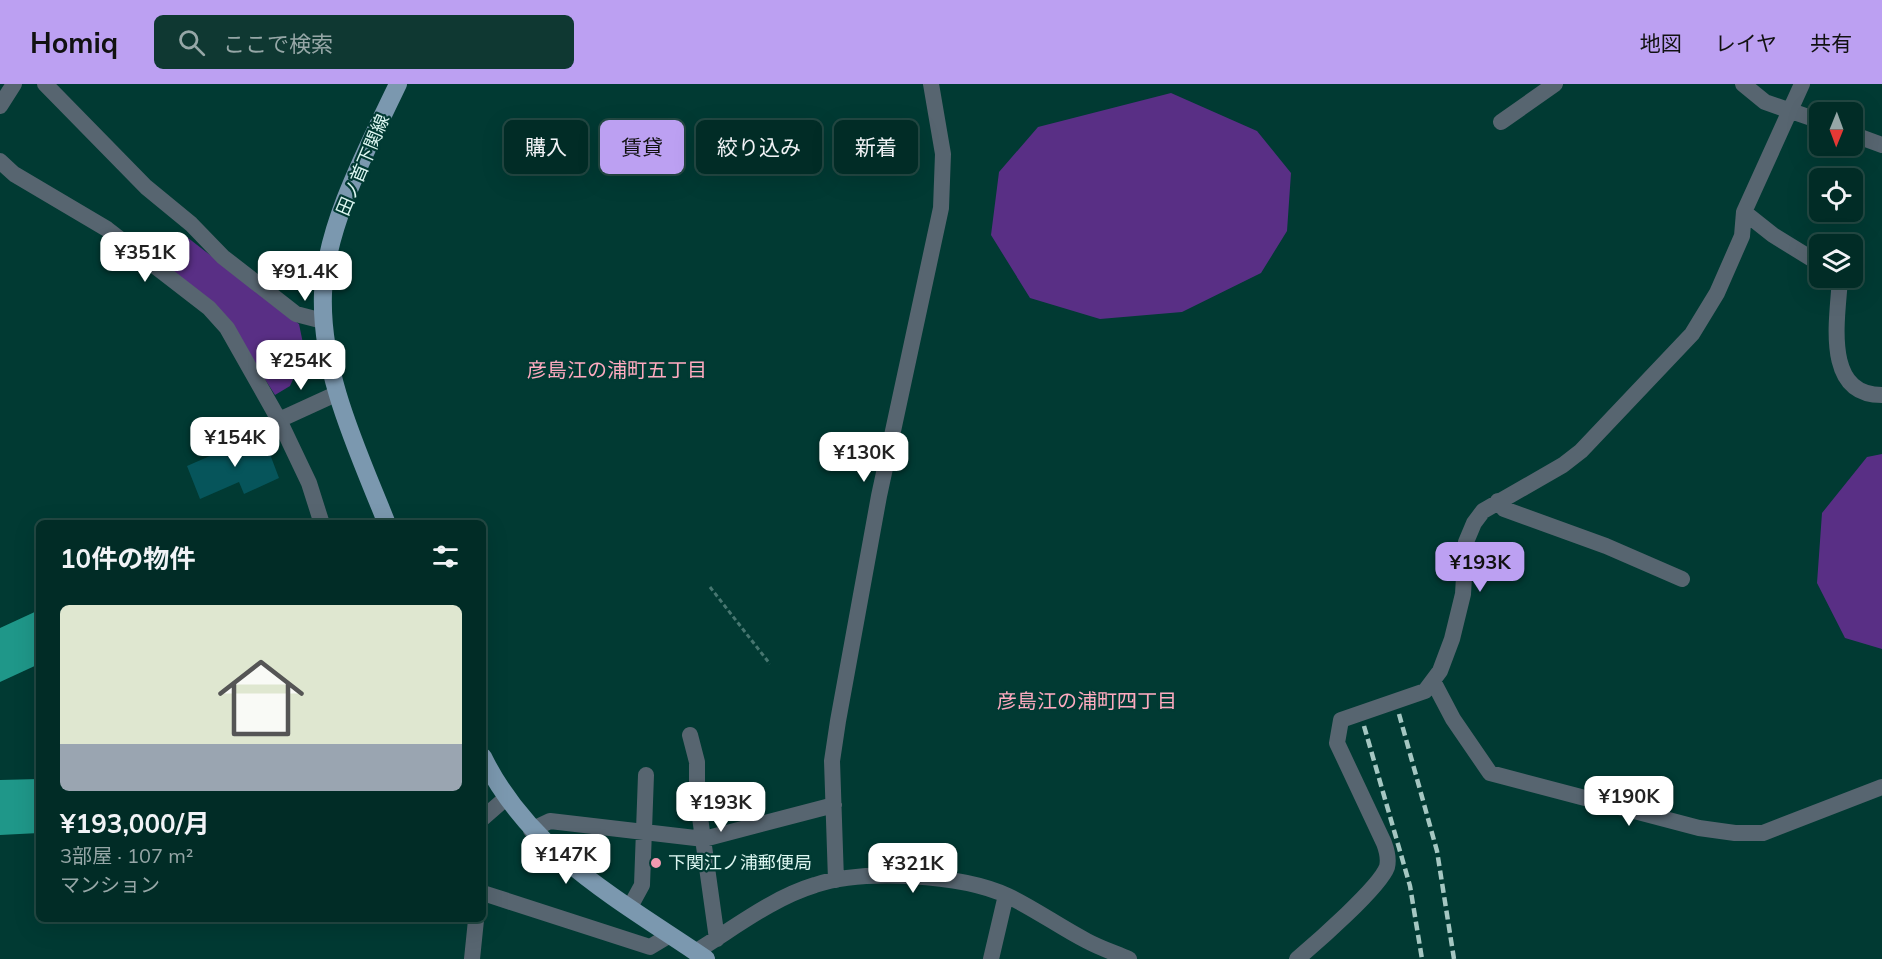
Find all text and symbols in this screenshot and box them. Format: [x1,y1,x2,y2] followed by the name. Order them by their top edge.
[154,15,574,69] search box
[30,25,118,60] text: Homiq
[175,26,208,59] icon: search
[223,30,333,58] text: ここで検索
[1640,30,1682,56] text: 地図
[1715,30,1777,56] text: レイヤ
[1810,30,1852,56] text: 共有
[1809,102,1863,156] north arrow
[1809,102,1863,288] map controls
[331,111,394,219] street label: 田ノ首下関線
[504,120,588,174] chip: 購入
[600,120,684,174] chip: 賃貸
[696,120,822,174] chip: 絞り込み
[834,120,918,174] chip: 新着
[1809,168,1863,222] button: locate
[103,232,187,283] pin: ¥351K
[1809,234,1863,288] button: layers
[114,239,176,264] text: ¥351K
[256,251,354,302] pin: ¥91.4K
[272,258,338,283] text: ¥91.4K
[259,340,343,391] pin: ¥254K
[270,347,332,372] text: ¥254K
[527,357,707,382] district label: 彦島江の浦町五丁目
[193,417,277,468] pin: ¥154K
[204,424,266,449] text: ¥154K
[822,432,906,483] pin: ¥130K
[833,439,895,464] text: ¥130K
[429,540,462,573] icon: filters
[60,542,195,575] text: 10件の物件
[1438,542,1522,593] pin: ¥193K
[1449,549,1511,574] text: ¥193K
[207,644,315,752] icon: home
[997,688,1177,713] district label: 彦島江の浦町四丁目
[1587,776,1671,827] pin: ¥190K
[679,782,763,833] pin: ¥193K
[1598,783,1660,808] text: ¥190K
[690,789,752,814] text: ¥193K
[60,807,210,840] text: ¥193,000/月
[524,834,608,885] pin: ¥147K
[535,841,597,866] text: ¥147K
[60,843,193,868] text: 3部屋 · 107 m²
[871,843,955,894] pin: ¥321K
[882,850,944,875] text: ¥321K
[668,851,812,874] place label: 下関江ノ浦郵便局
[649,856,663,870] marker: 下関江ノ浦郵便局
[60,872,160,897] text: マンション

